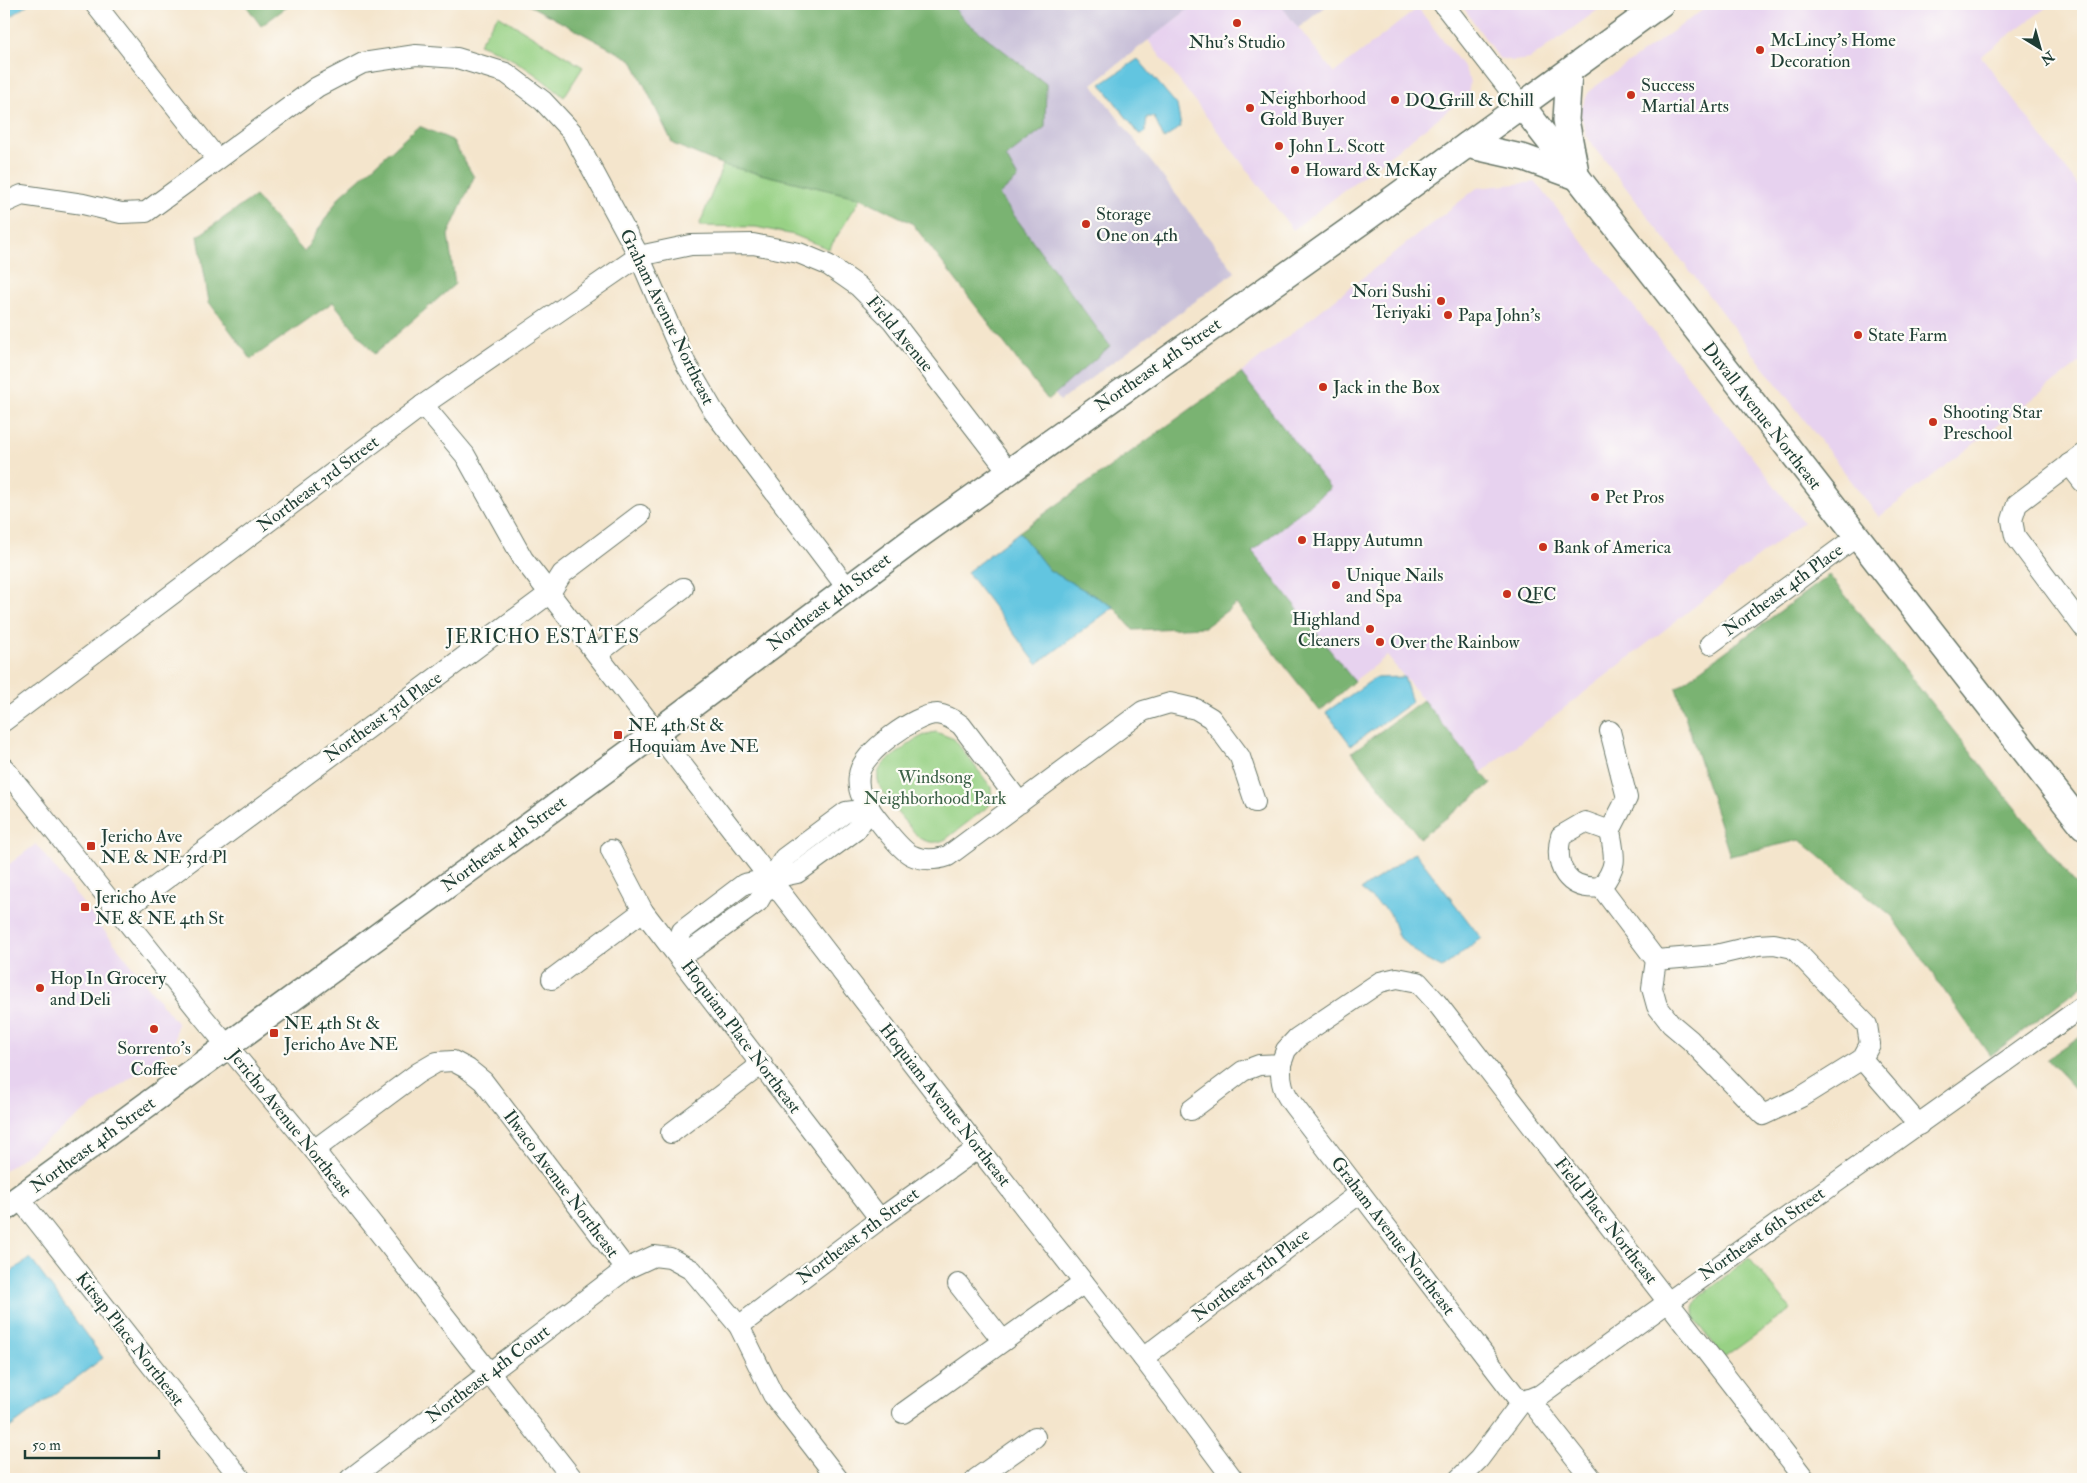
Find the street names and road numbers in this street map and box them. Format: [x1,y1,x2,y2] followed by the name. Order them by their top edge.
[614,225,720,409] street label: Graham Avenue Northeast
[861,291,939,377] street label: Field Avenue
[1090,313,1226,417] street label: Northeast 4th Street
[1697,338,1827,495] street label: Duvall Avenue Northeast
[253,431,384,537] street label: Northeast 3rd Street
[1718,538,1848,641] street label: Northeast 4th Place
[762,548,896,656] street label: Northeast 4th Street
[319,666,447,768] street label: Northeast 3rd Place
[437,791,571,897] street label: Northeast 4th Street
[676,956,806,1118] street label: Hoquiam Place Northeast
[874,1019,1016,1191] street label: Hoquiam Avenue Northeast
[222,1043,357,1202] street label: Jericho Avenue Northeast
[26,1092,160,1198] street label: Northeast 4th Street
[498,1106,624,1263] street label: Ilwaco Avenue Northeast
[1326,1152,1460,1320] street label: Graham Avenue Northeast
[1549,1153,1663,1289] street label: Field Place Northeast
[792,1182,924,1290] street label: Northeast 5th Street
[1695,1182,1830,1286] street label: Northeast 6th Street
[1188,1223,1315,1327] street label: Northeast 5th Place
[70,1267,190,1411] street label: Kitsap Place Northeast
[421,1320,555,1428] street label: Northeast 4th Court

